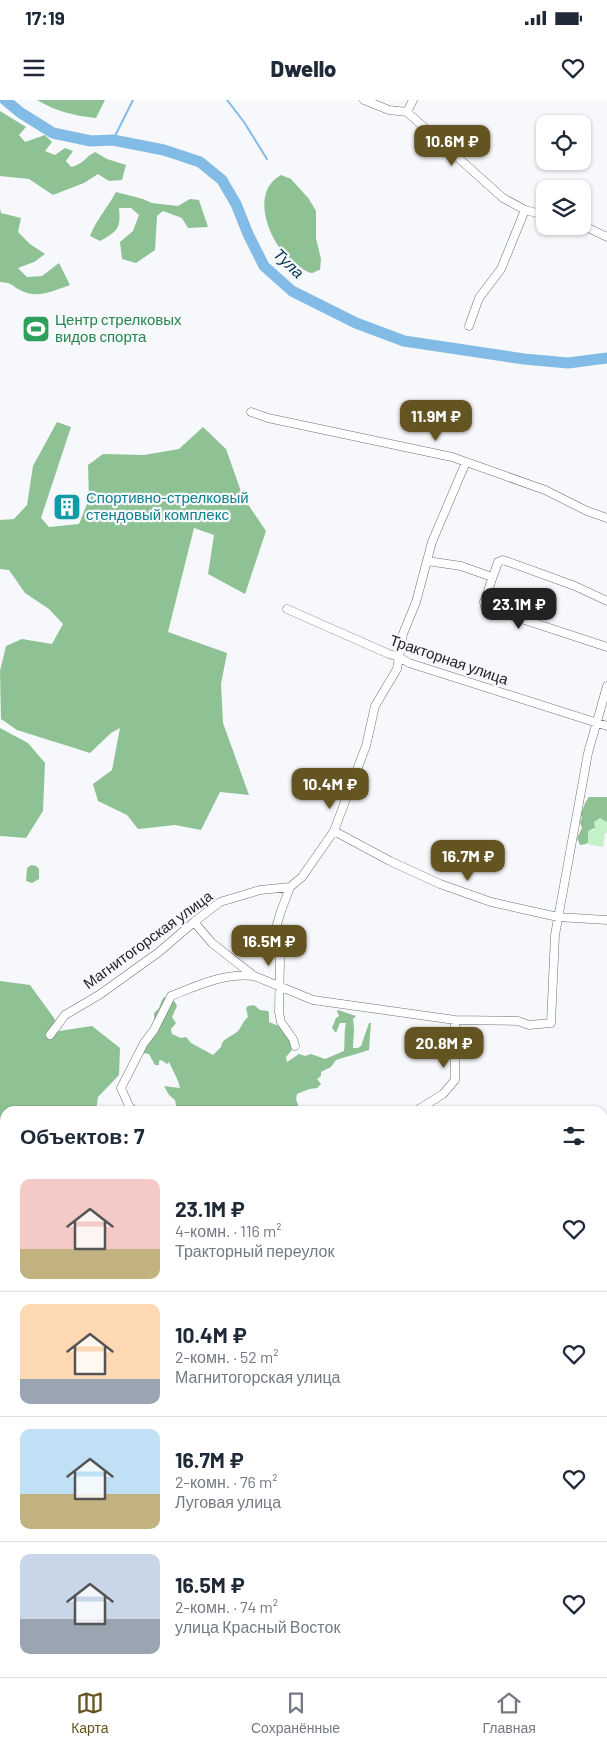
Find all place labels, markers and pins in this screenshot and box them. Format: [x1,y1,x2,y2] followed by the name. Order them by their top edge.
[406,124,498,167] pin: 10.6M ₽
[55,310,182,345] place label: Центр стрелковых видов спорта
[21,314,51,344] sports icon: Центр стрелковых видов спорта
[390,400,482,442] pin: 11.9M ₽
[86,488,249,523] place label: Спортивно-стрелковый стендовый комплекс
[52,492,82,522] building icon: Спортивно-стрелковый стендовый комплекс
[473,588,565,630] pin: 23.1M ₽
[284,768,376,810] pin: 10.4M ₽
[422,840,514,882] pin: 16.7M ₽
[223,924,315,967] pin: 16.5M ₽
[398,1026,490,1069] pin: 20.8M ₽

